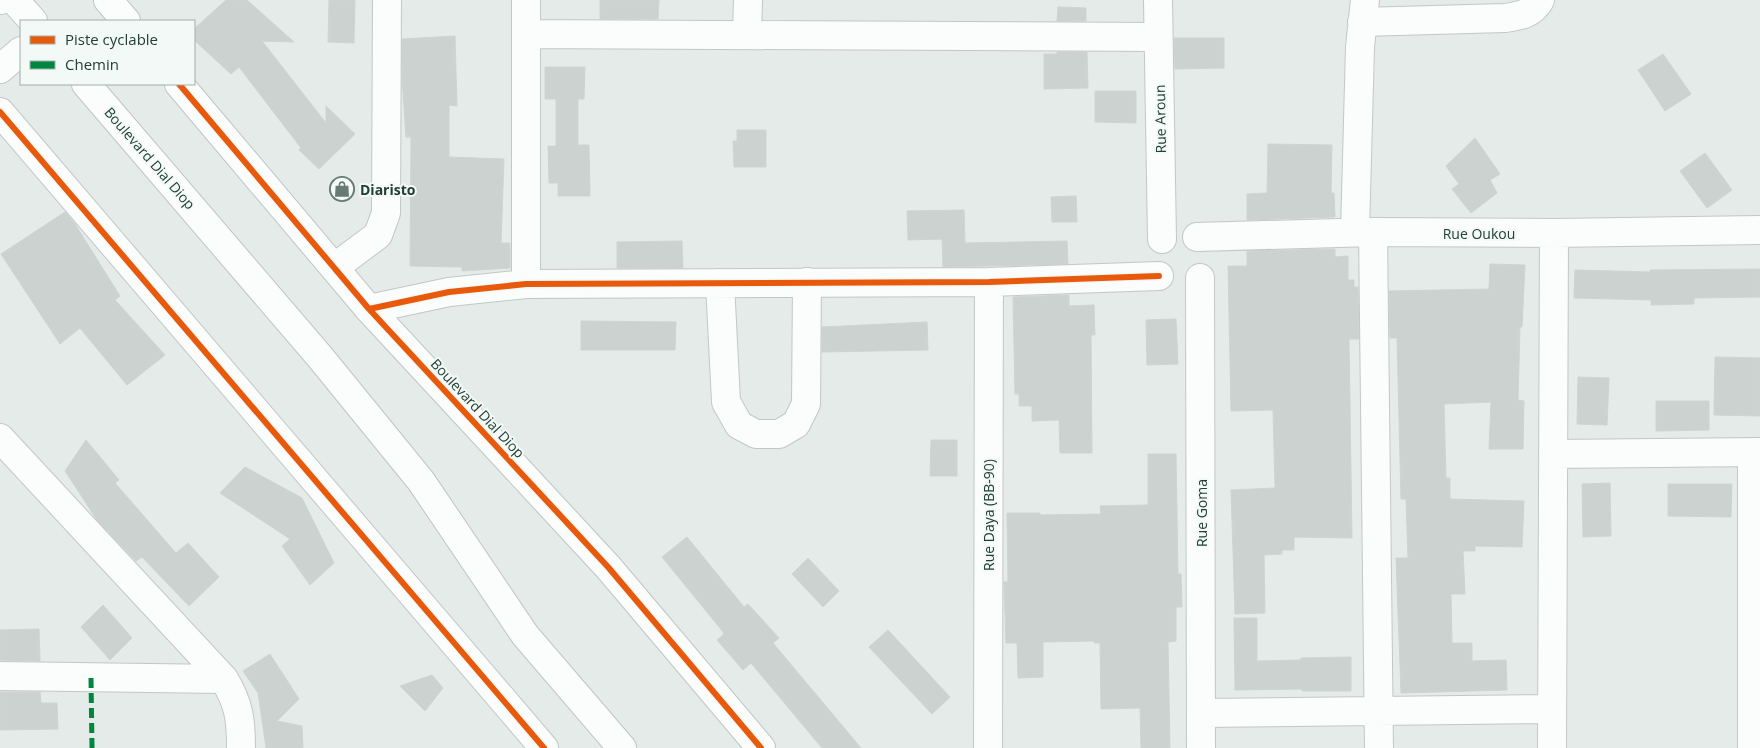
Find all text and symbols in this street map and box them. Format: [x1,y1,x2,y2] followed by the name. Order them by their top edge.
[20,20,195,85] legend
[65,29,158,49] text: Piste cyclable
[65,54,119,74] text: Chemin
[1150,84,1170,154] street label: Rue Aroun
[100,103,200,213] street label: Boulevard Dial Diop
[329,176,355,202] shop icon: Diaristo
[360,180,416,199] place label: Diaristo
[1443,224,1515,243] street label: Rue Oukou
[427,354,529,462] street label: Boulevard Dial Diop
[979,459,998,571] street label: Rue Daya (BB-90)
[1192,479,1211,547] street label: Rue Goma

